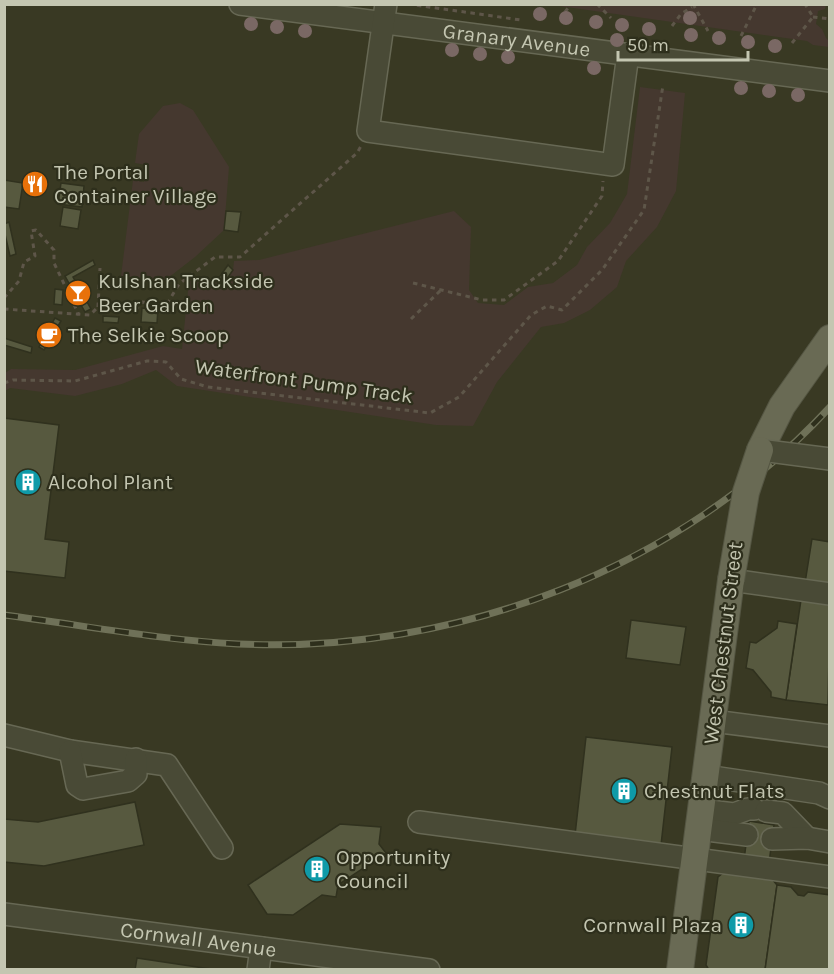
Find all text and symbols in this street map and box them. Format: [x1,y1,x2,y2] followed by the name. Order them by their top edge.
[441,19,592,62] street label: Granary Avenue
[618,24,748,62] scale bar
[627,34,669,56] text: 50 m
[54,160,217,208] place label: The Portal Container Village
[20,169,50,199] restaurant icon: The Portal Container Village
[98,269,274,317] place label: Kulshan Trackside Beer Garden
[63,278,93,308] bar icon: Kulshan Trackside Beer Garden
[34,320,64,350] cafe icon: The Selkie Scoop
[68,323,229,347] place label: The Selkie Scoop
[194,354,415,408] street label: Waterfront Pump Track
[13,467,43,497] building icon: Alcohol Plant
[48,470,173,494] place label: Alcohol Plant
[699,540,747,746] street label: West Chestnut Street
[609,776,639,806] building icon: Chestnut Flats
[644,779,785,803] place label: Chestnut Flats
[336,845,451,893] place label: Opportunity Council
[302,854,332,884] building icon: Opportunity Council
[726,910,756,940] building icon: Cornwall Plaza
[583,913,722,937] place label: Cornwall Plaza
[119,917,278,962] street label: Cornwall Avenue

